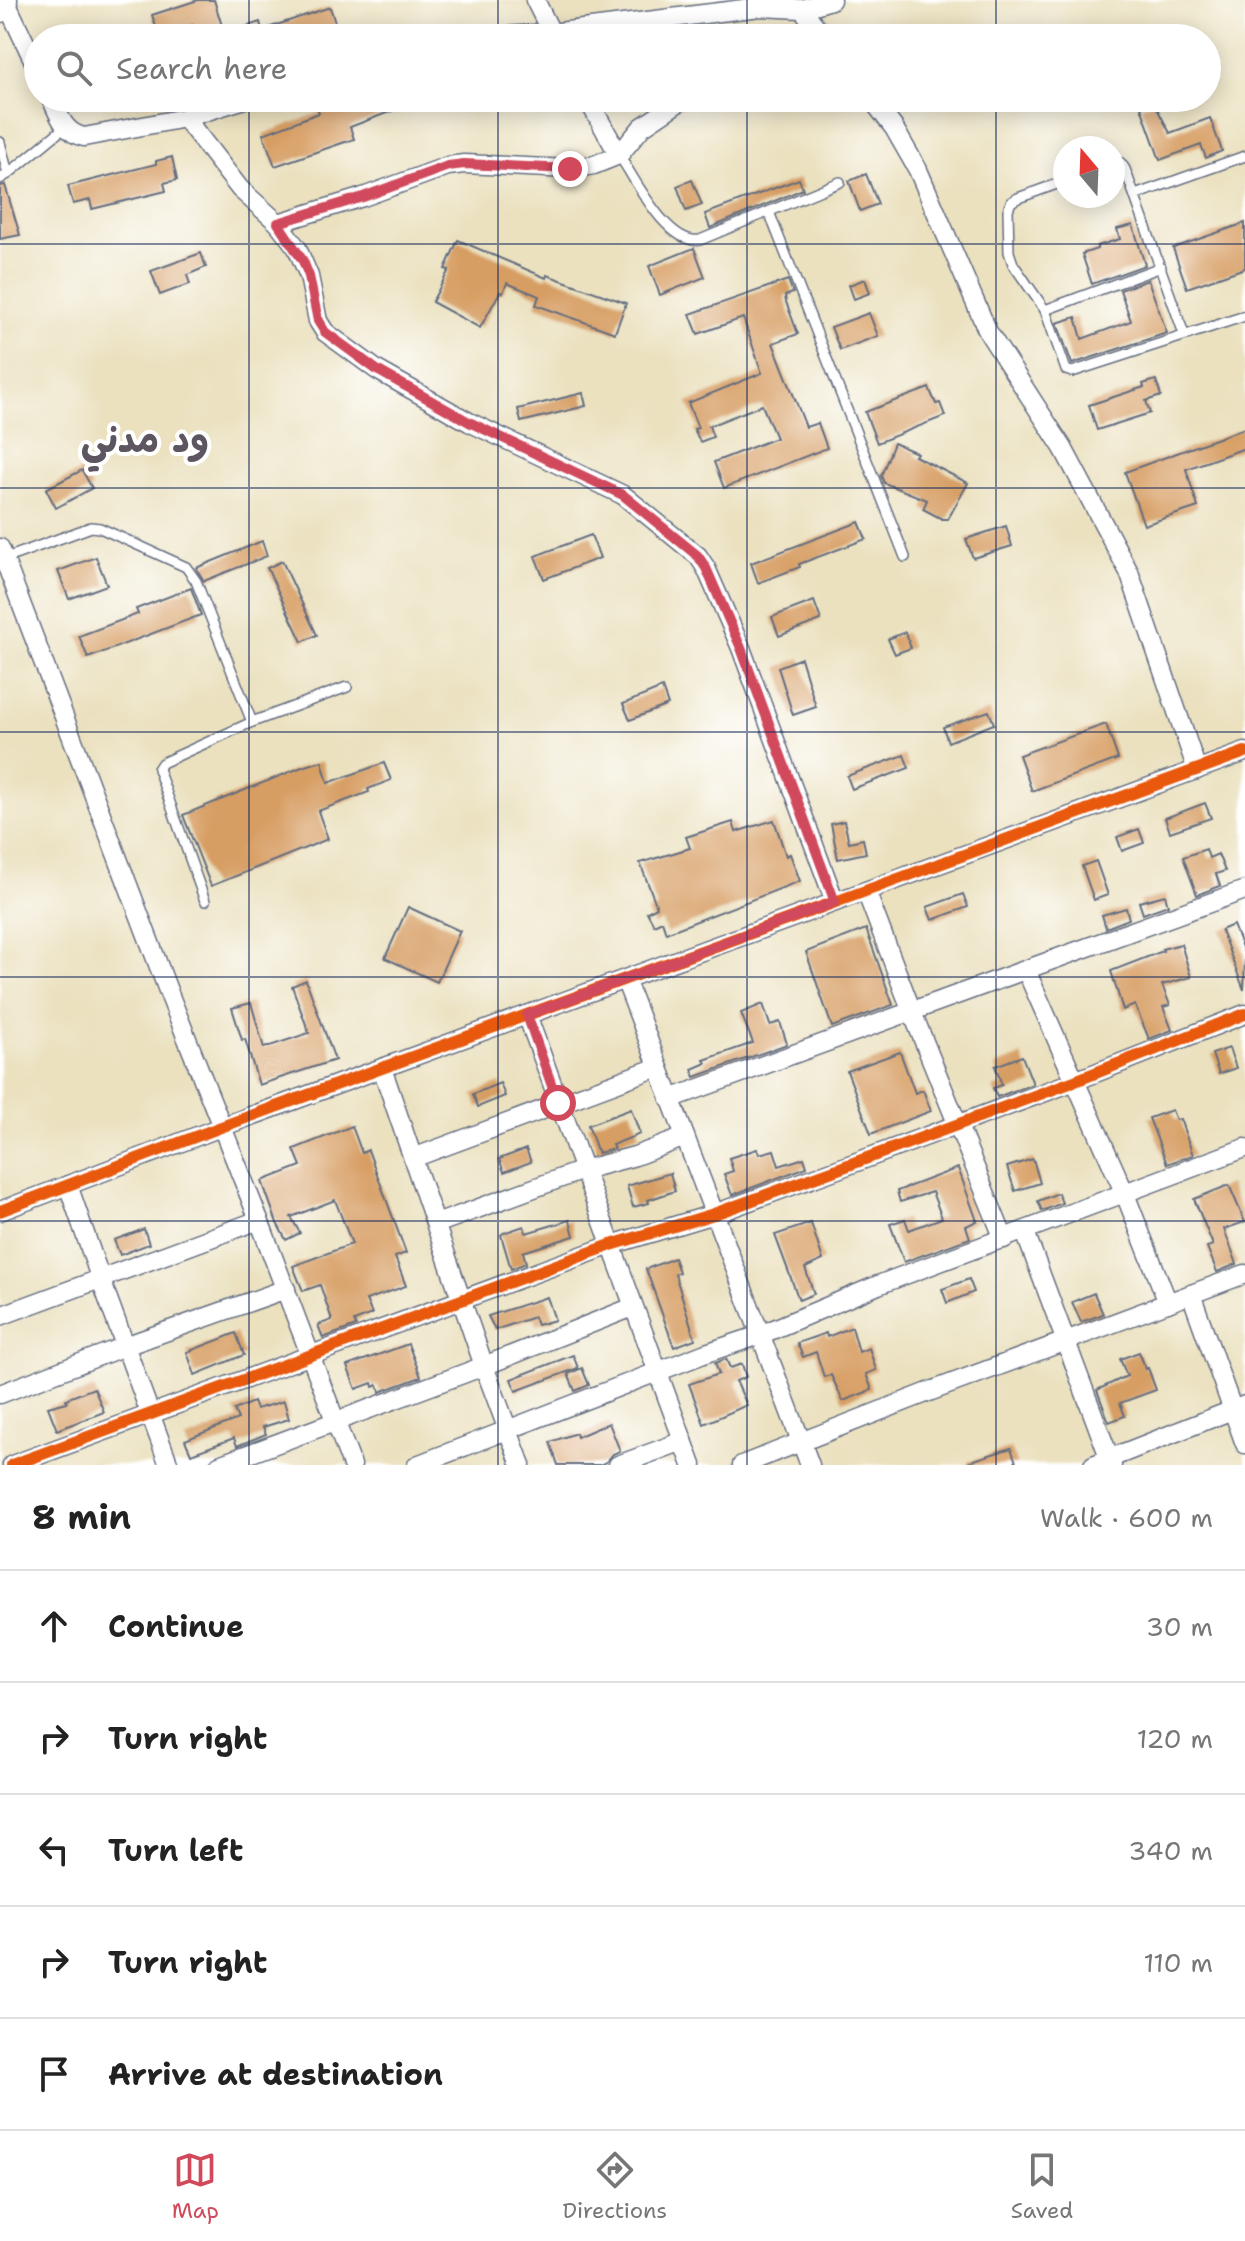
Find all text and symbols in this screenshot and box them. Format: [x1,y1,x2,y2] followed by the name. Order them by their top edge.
[24,24,1221,112] search box
[52,46,96,90] icon: search
[116,48,287,89] text: Search here
[1053,136,1125,208] north arrow
[552,151,588,187] route end
[81,413,209,472] district label: ود مدني
[540,1085,576,1121] route start
[32,1494,131,1540] text: 8 min
[1040,1500,1213,1535] text: Walk · 600 m
[32,1604,76,1648] icon: ahead
[108,1606,244,1647] text: Continue
[1146,1609,1213,1644] text: 30 m
[32,1716,76,1760] icon: right
[108,1718,267,1759] text: Turn right
[1137,1721,1213,1756] text: 120 m
[32,1828,76,1872] icon: left
[108,1830,243,1871] text: Turn left
[1128,1833,1213,1868] text: 340 m
[32,1940,76,1984] icon: right
[108,1942,267,1983] text: Turn right
[1143,1945,1213,1980] text: 110 m
[32,2052,76,2096] icon: arrive
[108,2054,443,2095] text: Arrive at destination
[172,2148,219,2225] tab: Map
[562,2148,667,2225] tab: Directions
[1011,2148,1073,2225] tab: Saved

